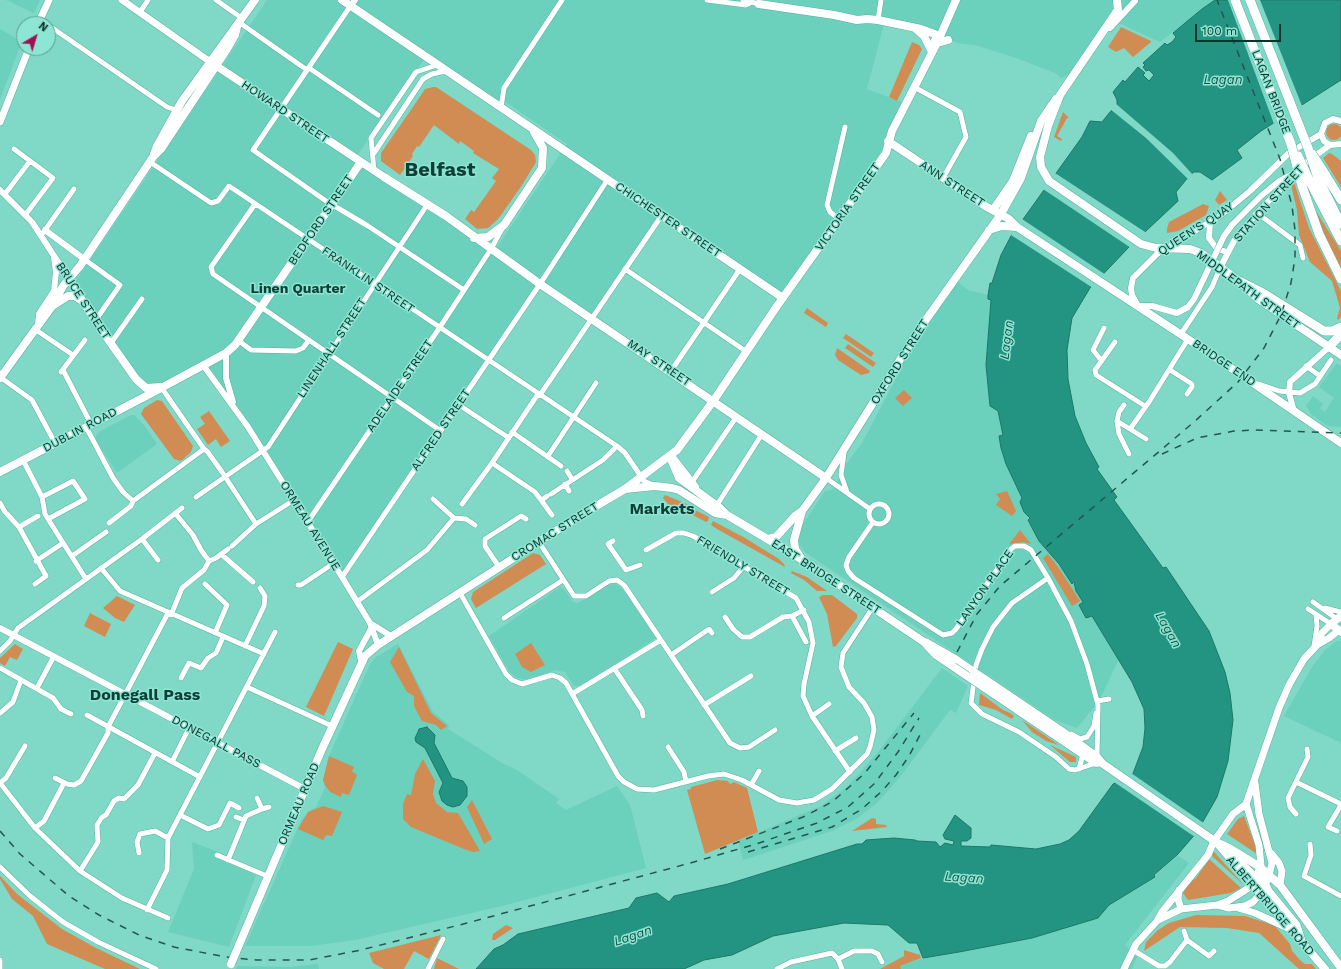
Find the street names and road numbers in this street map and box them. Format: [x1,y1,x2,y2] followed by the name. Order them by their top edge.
[1248,48,1294,136] street label: LAGAN BRIDGE
[238,77,332,147] street label: HOWARD STREET
[917,158,987,210] street label: ANN STREET
[812,160,884,254] street label: VICTORIA STREET
[1231,163,1307,245] street label: STATION STREET
[285,172,357,268] street label: BEDFORD STREET
[612,179,724,261] street label: CHICHESTER STREET
[1155,199,1237,259] street label: QUEEN'S QUAY
[319,244,417,316] street label: FRANKLIN STREET
[1193,248,1303,332] street label: MIDDLEPATH STREET
[53,260,113,342] street label: BRUCE STREET
[294,295,370,401] street label: LINENHALL STREET
[868,317,932,407] street label: OXFORD STREET
[625,336,693,390] street label: MAY STREET
[1189,336,1259,390] street label: BRIDGE END
[364,337,436,435] street label: ADELAIDE STREET
[408,386,474,474] street label: ALFRED STREET
[41,404,119,456] street label: DUBLIN ROAD
[277,479,343,573] street label: ORMEAU AVENUE
[509,499,601,565] street label: CROMAC STREET
[694,533,792,599] street label: FRIENDLY STREET
[769,536,883,618] street label: EAST BRIDGE STREET
[953,547,1017,629] street label: LANYON PLACE
[169,712,263,772] street label: DONEGALL PASS
[275,761,323,847] street label: ORMEAU ROAD
[1223,853,1317,959] street label: ALBERTBRIDGE ROAD

